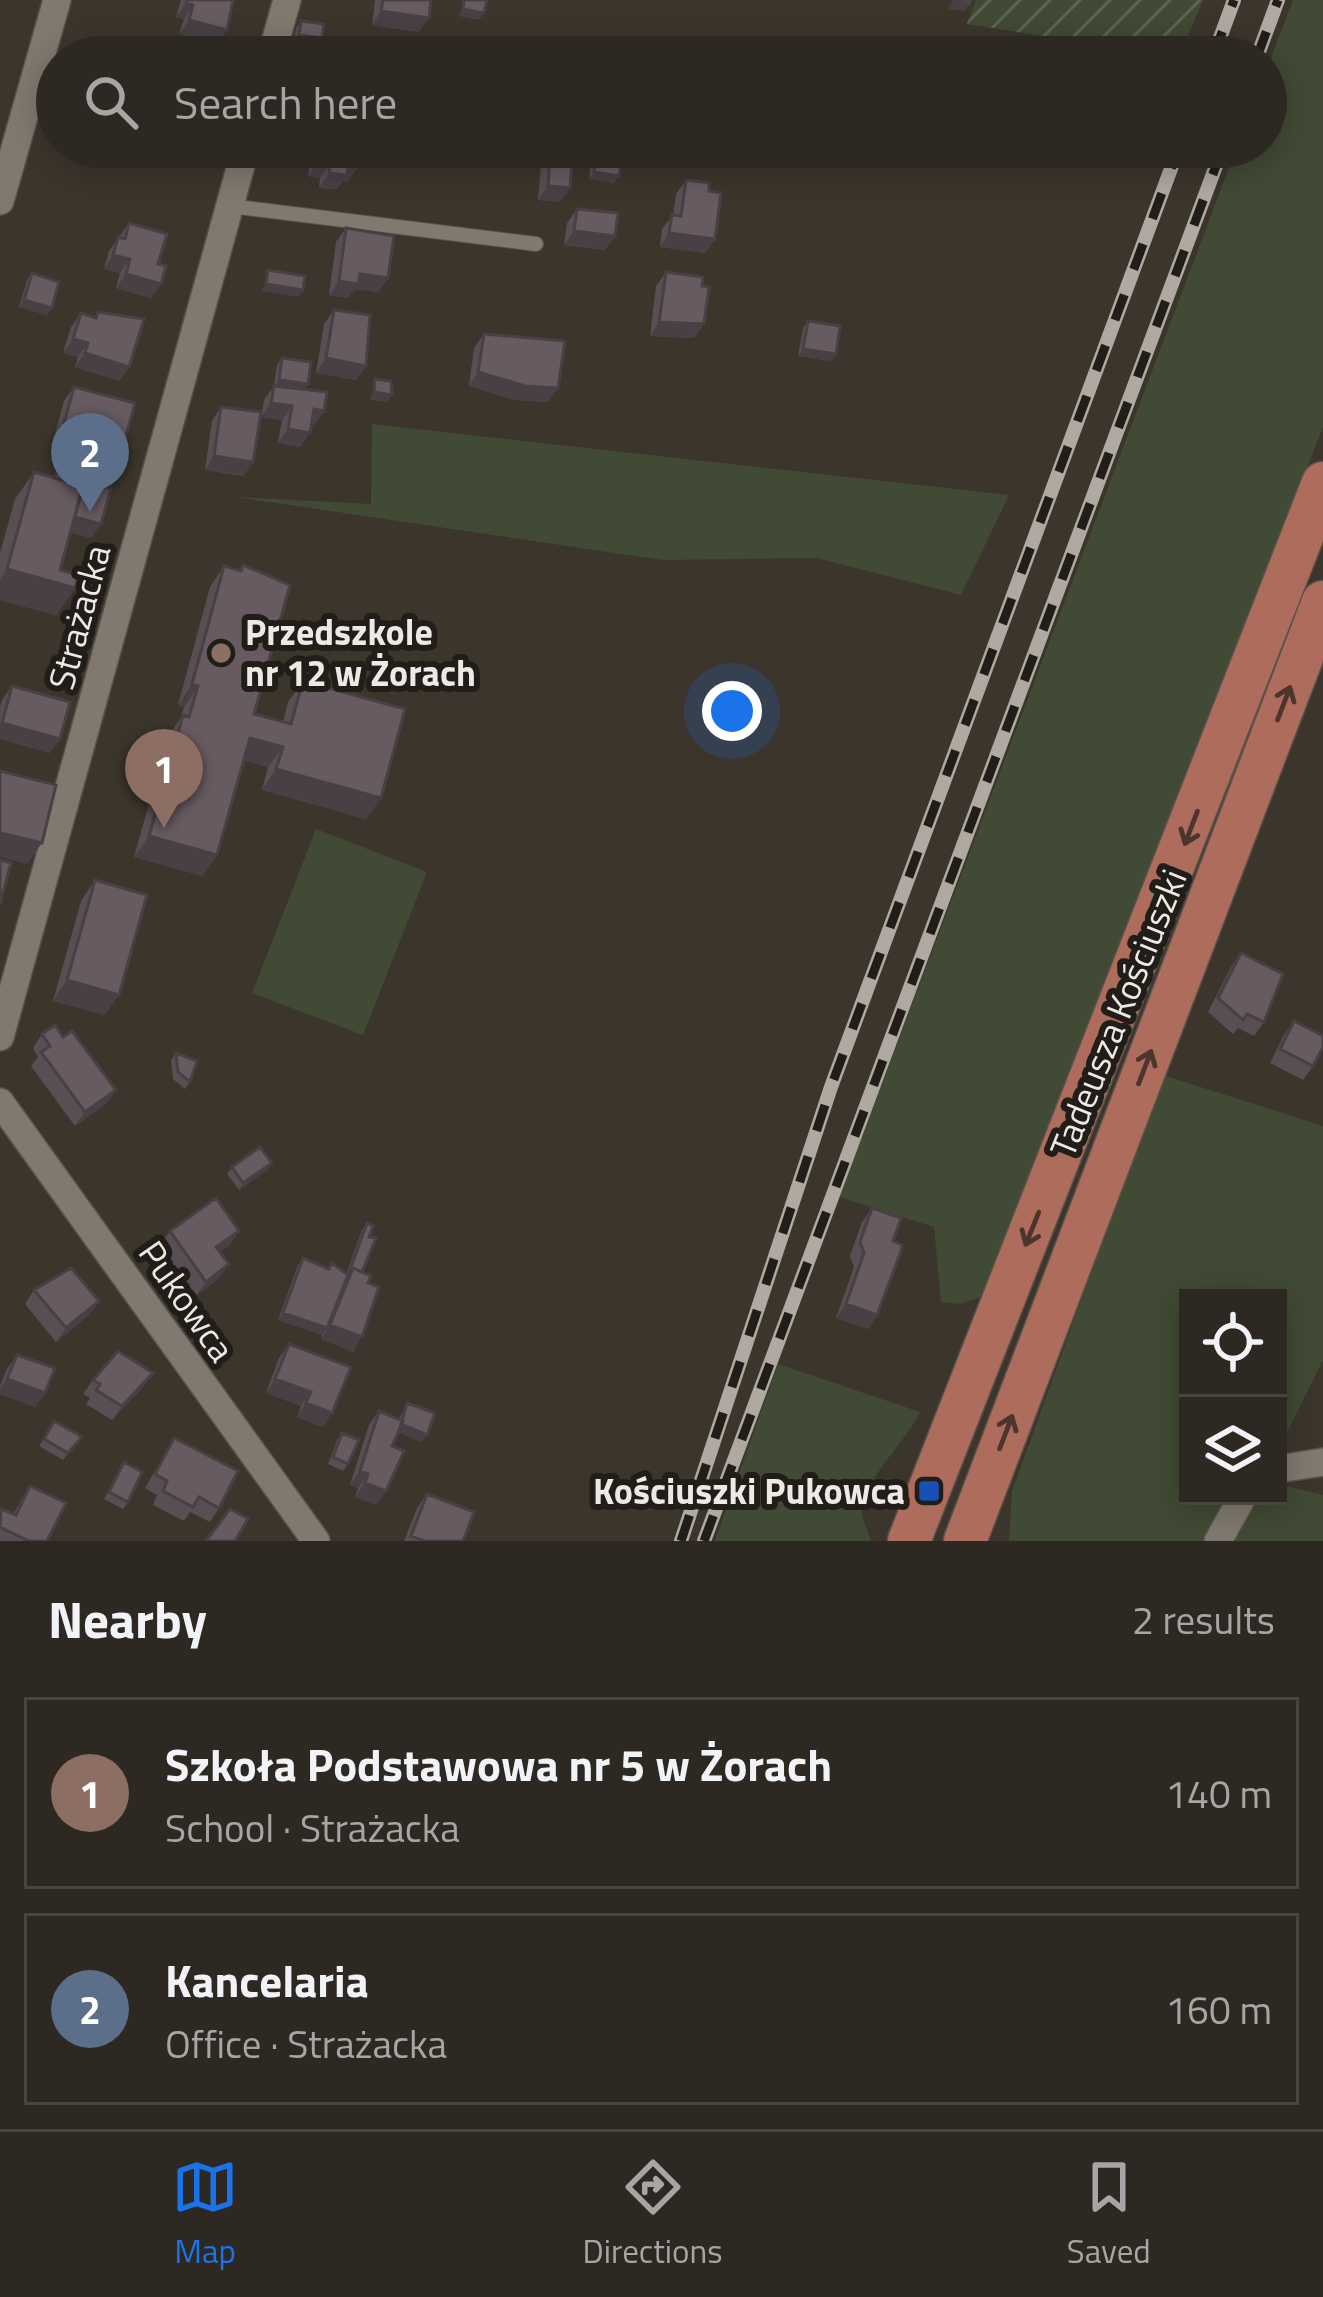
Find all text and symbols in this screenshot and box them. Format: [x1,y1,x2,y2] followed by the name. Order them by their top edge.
[36,36,1287,168] search box
[174,68,397,136] text: Search here
[78,69,144,135] icon: search
[51,413,129,512] pin: 2
[33,538,124,695] street label: Strażacka
[245,604,476,700] place label: Przedszkole nr 12 w Żorach
[208,640,234,666] marker: Przedszkole nr 12 w Żorach
[702,681,762,741] your location
[1275,685,1297,722] one-way arrow
[125,729,203,828] pin: 1
[1178,808,1200,845] one-way arrow
[1035,861,1200,1165] street label: Tadeusza Kościuszki
[1136,1050,1158,1087] one-way arrow
[1020,1210,1041,1247] one-way arrow
[126,1229,249,1373] street label: Pukowca
[1179,1289,1287,1505] map controls
[1179,1289,1287,1397] button: locate
[1179,1397,1287,1505] button: layers
[997,1414,1019,1451] one-way arrow
[593,1463,905,1518] place label: Kościuszki Pukowca
[916,1478,942,1504] marker: Kościuszki Pukowca
[48,1580,207,1658] text: Nearby
[1132,1590,1275,1649] text: 2 results
[165,1730,832,1798] text: Szkoła Podstawowa nr 5 w Żorach
[79,1764,101,1823] text: 1
[1165,1764,1272,1823] text: 140 m
[165,1798,460,1857] text: School · Strażacka
[165,1946,369,2014] text: Kancelaria
[79,1980,101,2039] text: 2
[1165,1980,1272,2039] text: 160 m
[165,2014,447,2073] text: Office · Strażacka
[172,2154,238,2276] tab: Map
[583,2154,722,2276] tab: Directions
[1067,2154,1151,2276] tab: Saved

